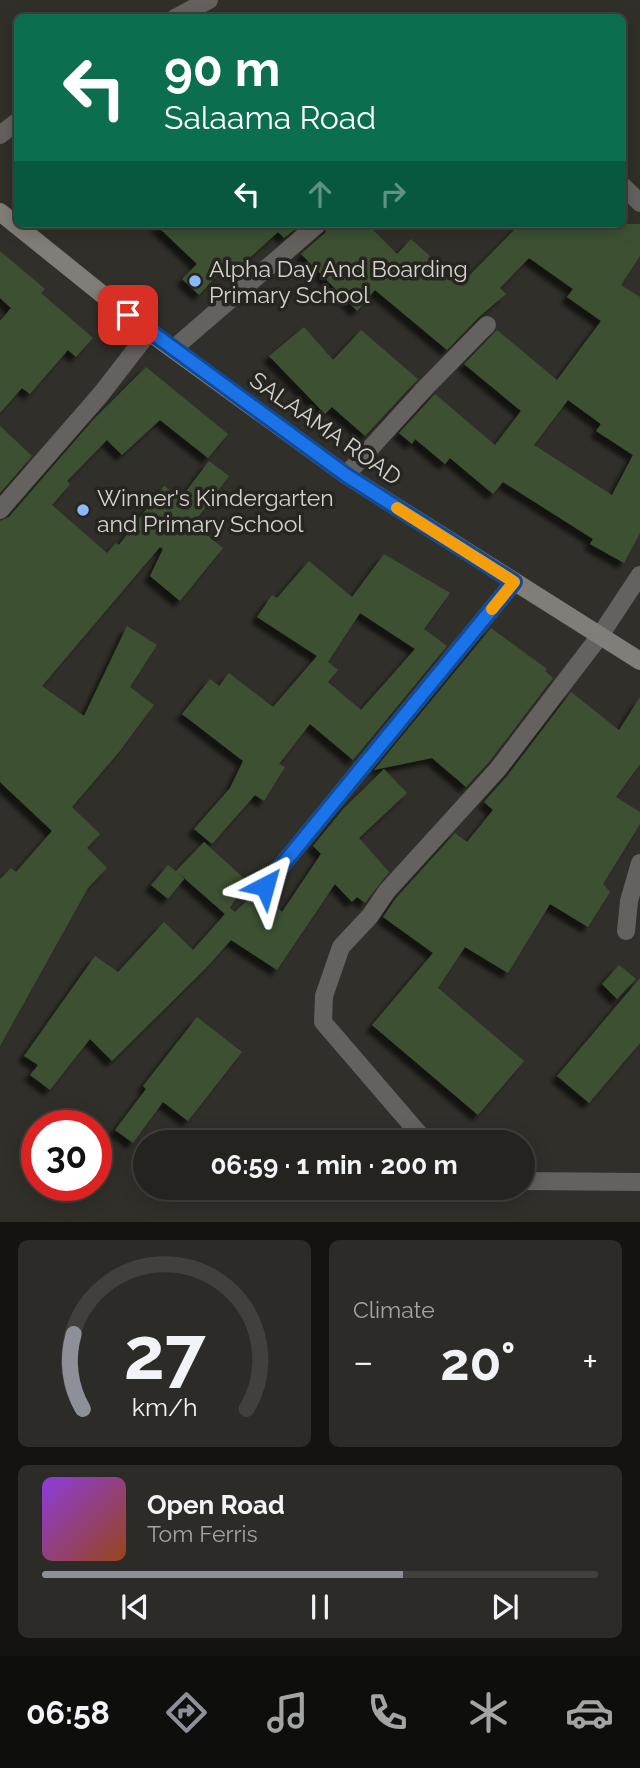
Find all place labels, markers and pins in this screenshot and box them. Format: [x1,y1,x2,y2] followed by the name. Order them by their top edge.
[209,255,468,308] place label: Alpha Day And Boarding Primary School
[187,273,203,289] marker: Alpha Day And Boarding Primary School
[98,285,158,345] pin
[97,484,334,537] place label: Winner's Kindergarten and Primary School
[75,502,91,518] marker: Winner's Kindergarten and Primary School

